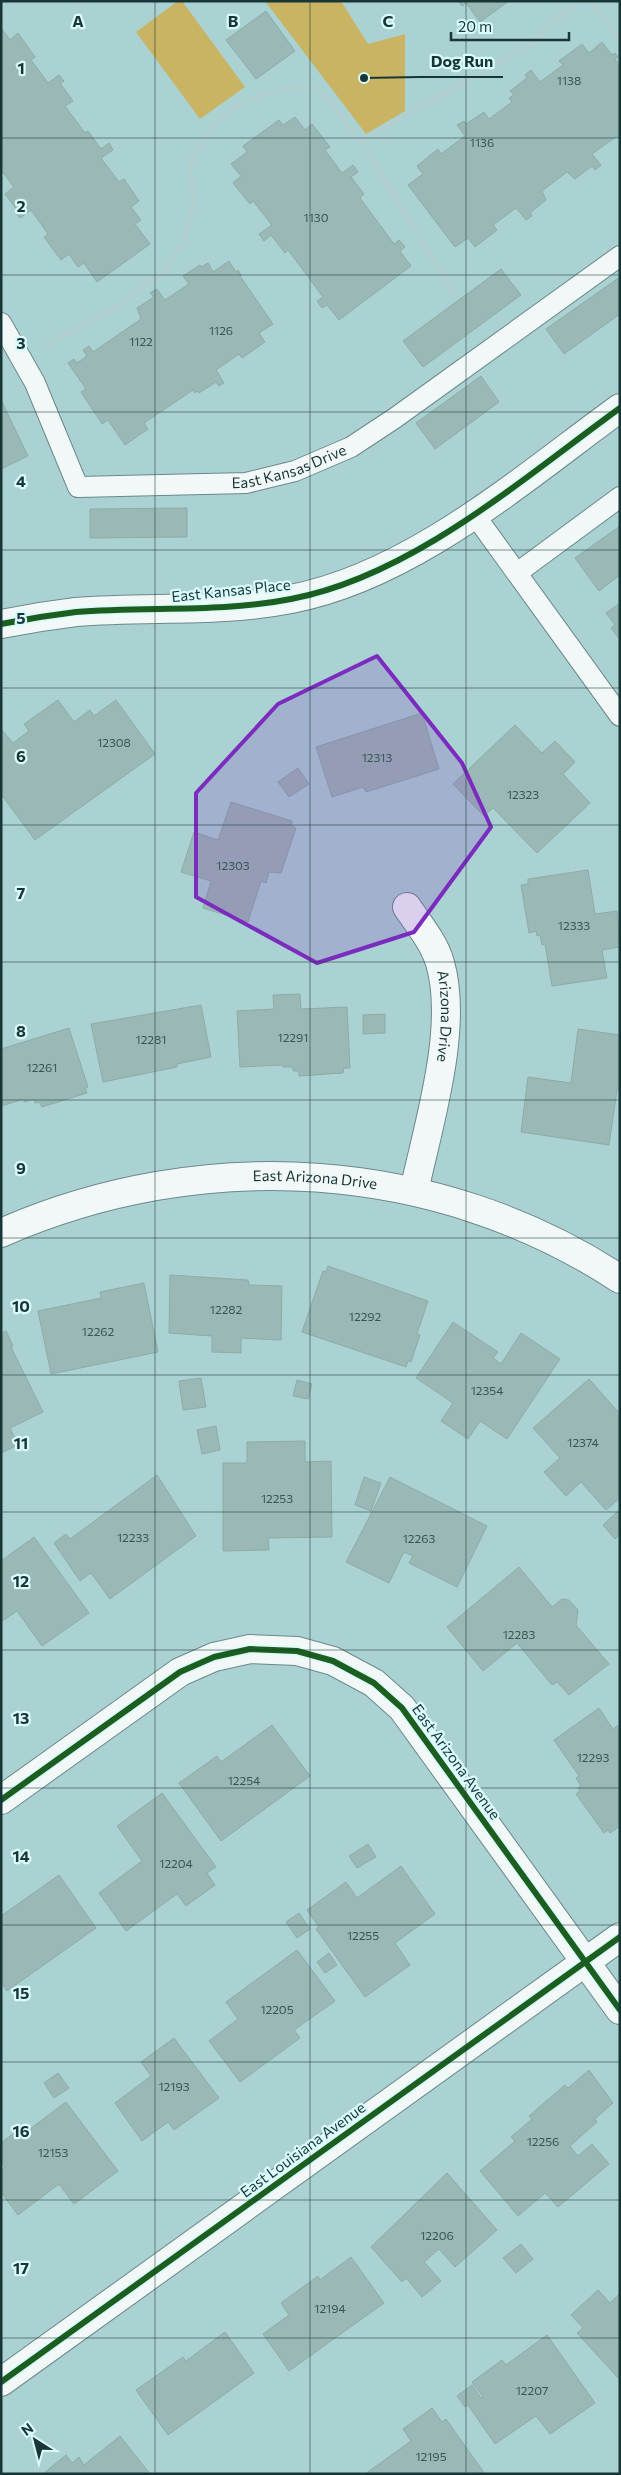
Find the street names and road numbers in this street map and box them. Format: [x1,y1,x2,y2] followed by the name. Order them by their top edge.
[231,440,349,491] street label: East Kansas Drive
[170,575,292,605] street label: East Kansas Place
[434,968,456,1063] street label: Arizona Drive
[252,1166,379,1193] street label: East Arizona Drive
[409,1700,505,1823] street label: East Arizona Avenue
[236,2098,369,2201] street label: East Louisiana Avenue

